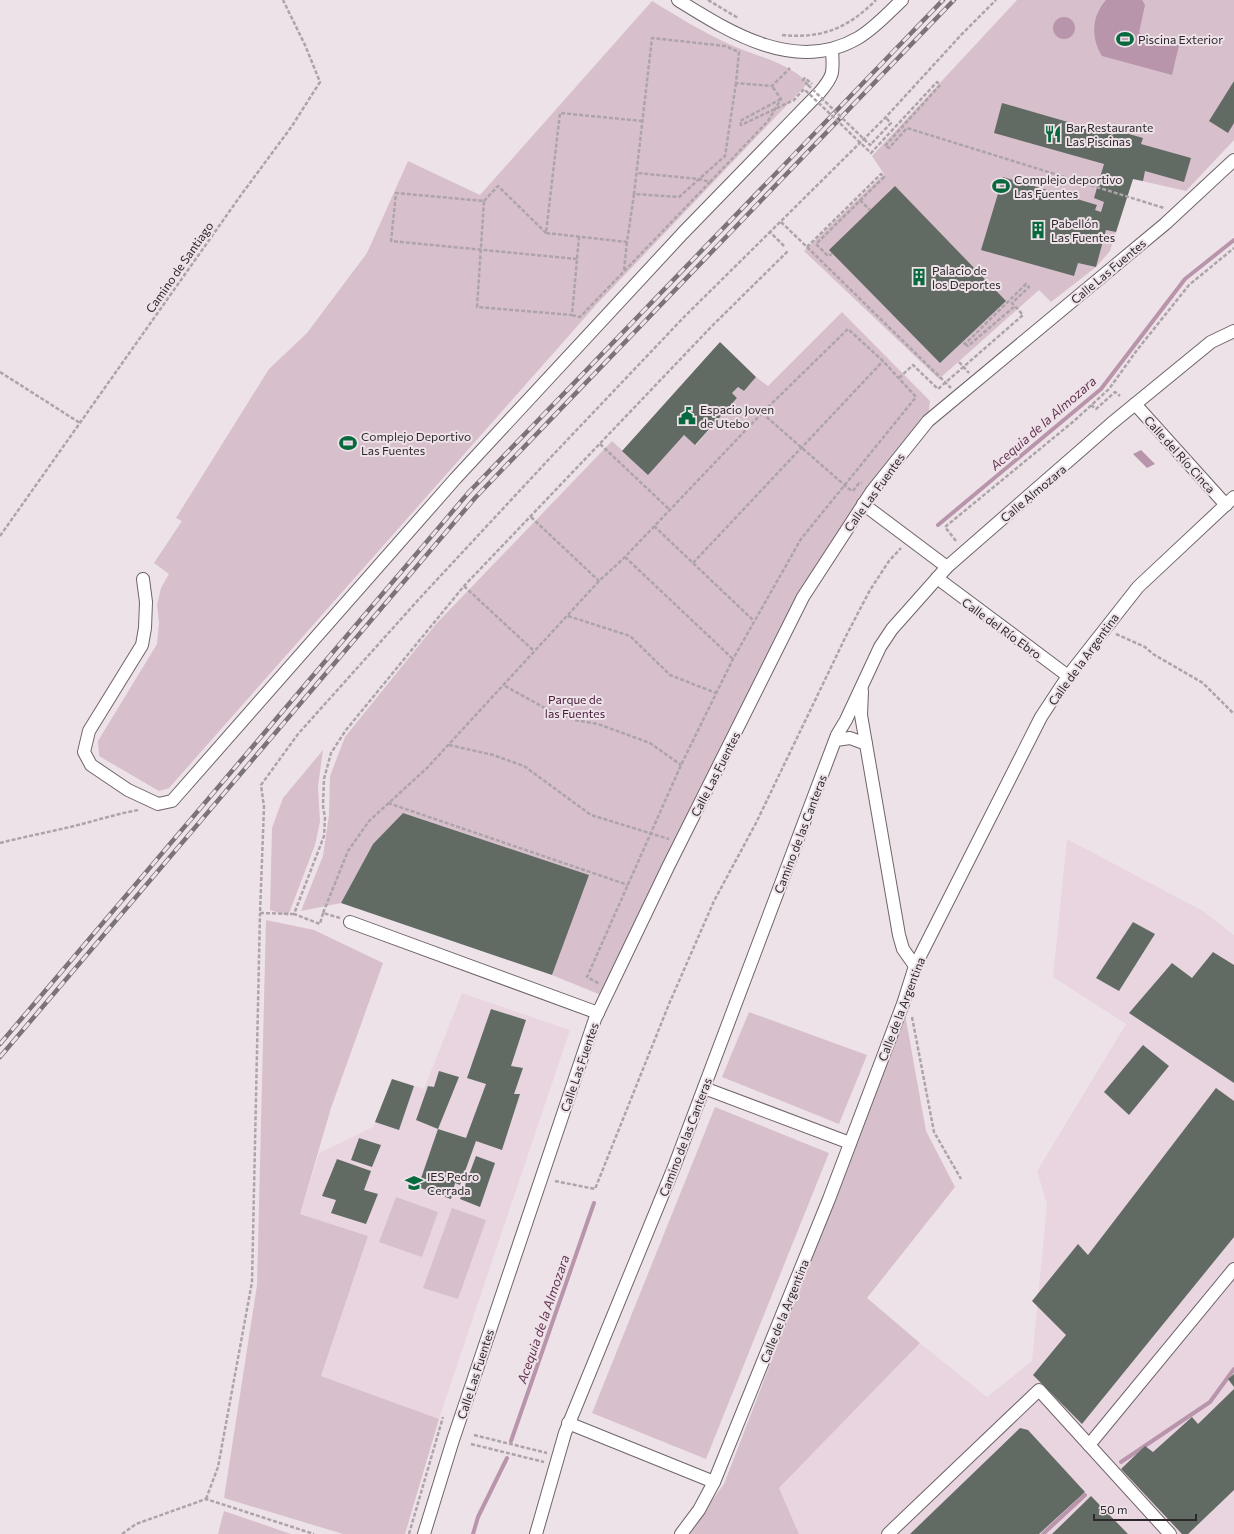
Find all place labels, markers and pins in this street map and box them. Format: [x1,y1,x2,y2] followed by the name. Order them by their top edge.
[1115,29,1135,49] sports icon: Piscina Exterior
[1138,32,1223,46] place label: Piscina Exterior
[1066,120,1153,148] place label: Bar Restaurante Las Piscinas
[1043,124,1063,144] restaurant icon: Bar Restaurante Las Piscinas
[1014,172,1122,200] place label: Complejo deportivo Las Fuentes
[991,176,1011,196] sports icon: Complejo deportivo Las Fuentes
[1051,216,1115,244] place label: Pabellón Las Fuentes
[1028,220,1048,240] building icon: Pabellón Las Fuentes
[932,263,1001,291] place label: Palacio de los Deportes
[909,267,929,287] building icon: Palacio de los Deportes
[700,402,774,430] place label: Espacio Joven de Utebo
[677,406,697,426] public building icon: Espacio Joven de Utebo
[361,429,471,457] place label: Complejo Deportivo Las Fuentes
[338,433,358,453] sports icon: Complejo Deportivo Las Fuentes
[427,1169,479,1197] place label: IES Pedro Cerrada
[404,1173,424,1193] school or university icon: IES Pedro Cerrada

